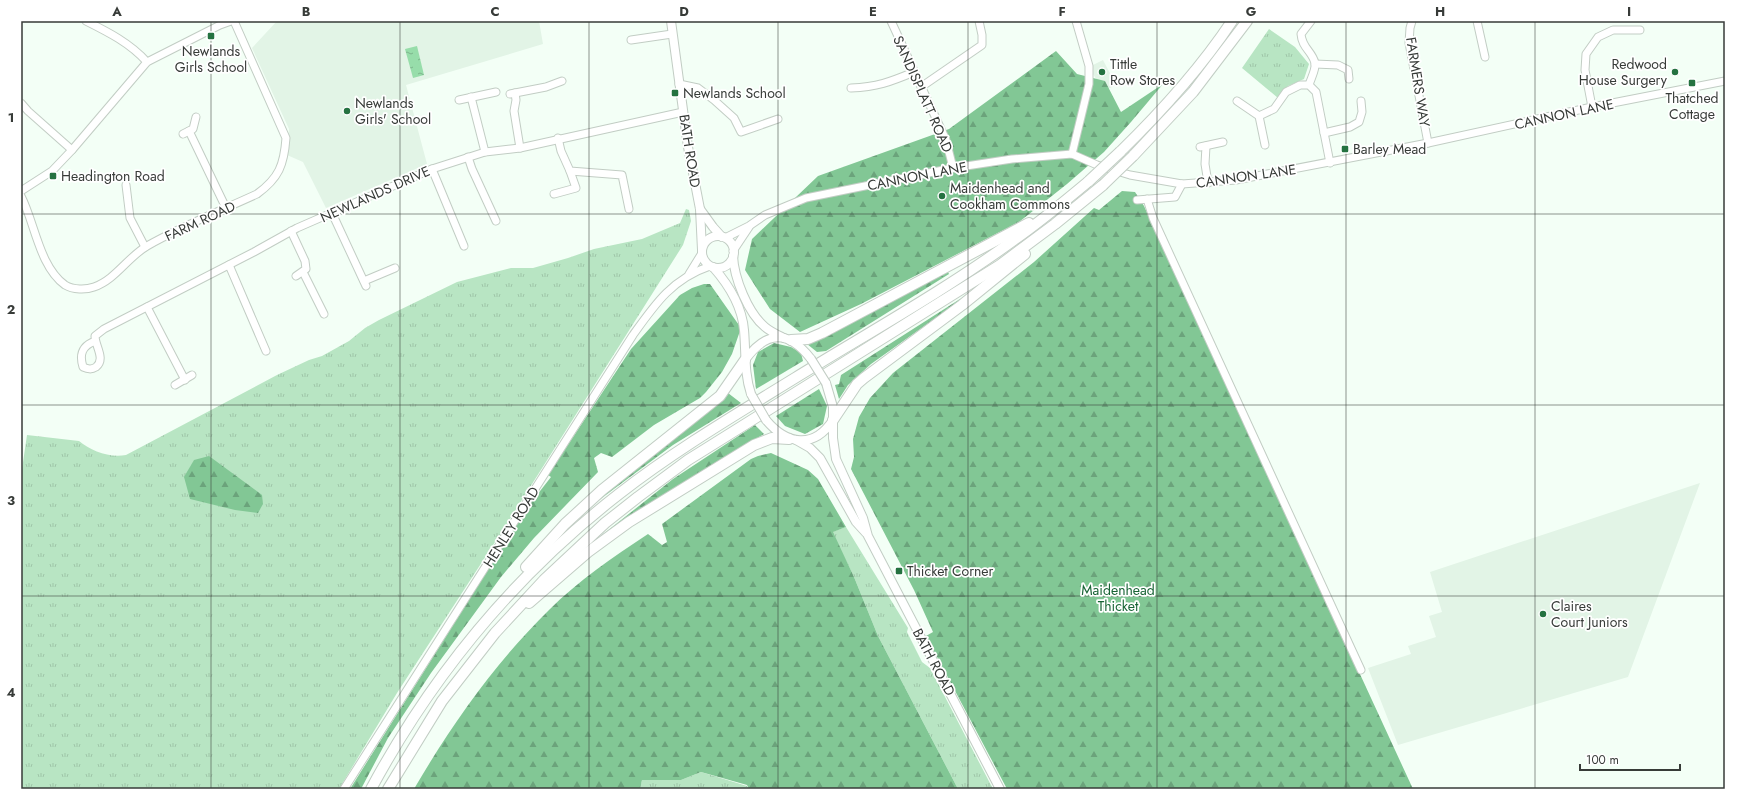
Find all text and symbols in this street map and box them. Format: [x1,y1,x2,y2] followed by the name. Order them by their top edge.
[111,2,122,21] text: A
[302,2,311,21] text: B
[490,2,500,21] text: C
[679,2,689,21] text: D
[869,2,877,21] text: E
[1058,2,1066,21] text: F
[1246,2,1257,21] text: G
[1435,2,1445,21] text: H
[1627,2,1631,21] text: I
[206,31,216,41] marker: Newlands Girls School
[888,32,958,156] street label: SANDISPLATT ROAD
[1401,36,1435,128] street label: FARMERS WAY
[175,41,247,77] place label: Newlands Girls School
[1110,54,1175,90] place label: Tittle Row Stores
[1579,54,1668,90] place label: Redwood House Surgery
[1097,67,1107,77] marker: Tittle Row Stores
[1670,67,1680,77] marker: Redwood House Surgery
[1687,78,1697,88] marker: Thatched Cottage
[683,83,786,103] place label: Newlands School
[670,88,680,98] marker: Newlands School
[1665,88,1719,124] place label: Thatched Cottage
[355,93,431,129] place label: Newlands Girls' School
[1513,94,1615,134] street label: CANNON LANE
[342,106,352,116] marker: Newlands Girls' School
[8,108,14,127] text: 1
[674,113,706,189] street label: BATH ROAD
[1353,139,1426,159] place label: Barley Mead
[1340,144,1350,154] marker: Barley Mead
[866,157,968,195] street label: CANNON LANE
[1195,159,1297,193] street label: CANNON LANE
[317,161,433,227] street label: NEWLANDS DRIVE
[61,166,165,186] place label: Headington Road
[48,171,58,181] marker: Headington Road
[950,178,1070,214] place label: Maidenhead and Cookham Commons
[937,191,947,201] marker: Maidenhead and Cookham Commons
[161,196,239,246] street label: FARM ROAD
[7,300,15,319] text: 2
[478,483,544,571] street label: HENLEY ROAD
[7,491,15,510] text: 3
[907,561,994,581] place label: Thicket Corner
[894,566,904,576] marker: Thicket Corner
[1081,580,1155,616] park label: Maidenhead Thicket
[1551,596,1628,632] place label: Claires Court Juniors
[1538,609,1548,619] marker: Claires Court Juniors
[908,625,960,699] street label: BATH ROAD
[6,683,16,702] text: 4
[1580,746,1680,772] scale bar
[1586,751,1619,769] text: 100 m

